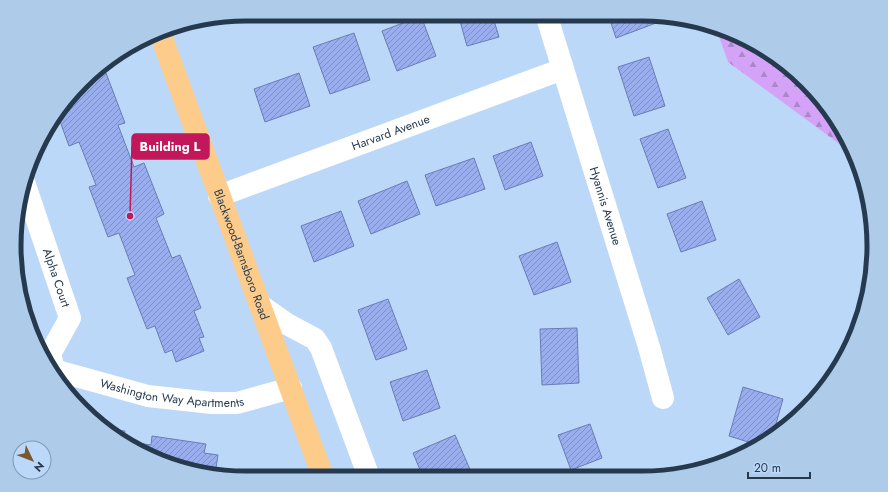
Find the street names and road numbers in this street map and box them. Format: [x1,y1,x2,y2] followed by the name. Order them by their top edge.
[349,110,432,155] street label: Harvard Avenue
[585,165,626,248] street label: Hyannis Avenue
[209,187,274,322] street label: Blackwood-Barnsboro Road
[38,246,75,310] street label: Alpha Court
[98,374,246,412] street label: Washington Way Apartments

